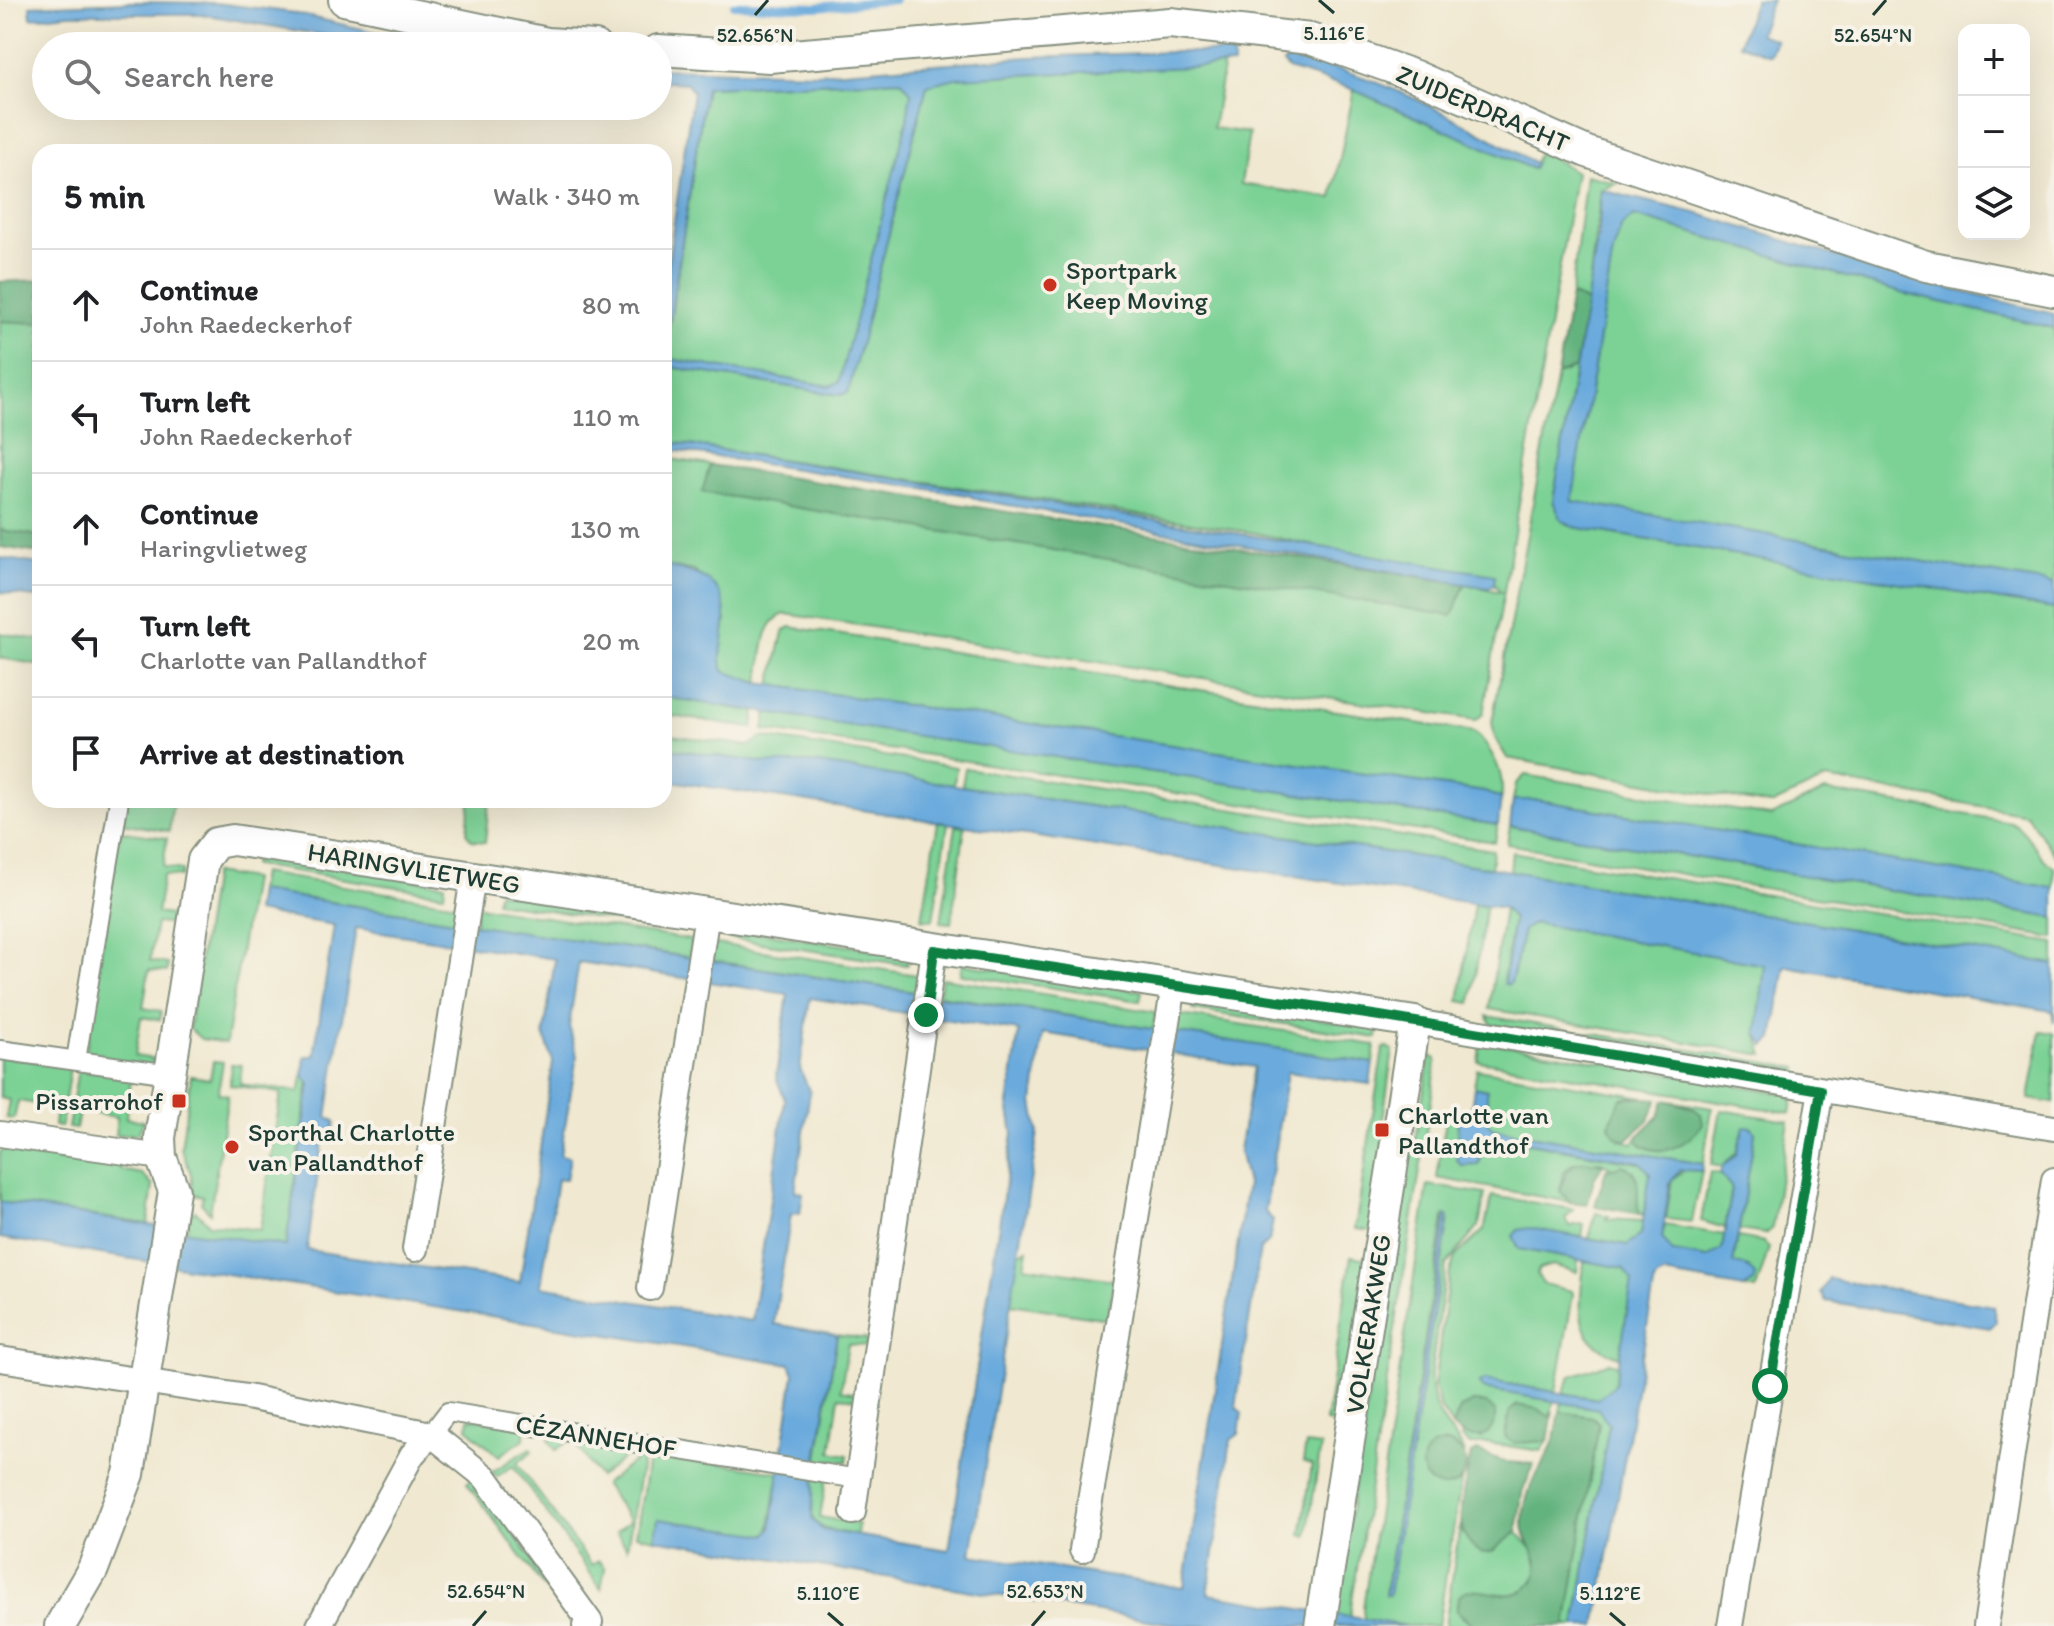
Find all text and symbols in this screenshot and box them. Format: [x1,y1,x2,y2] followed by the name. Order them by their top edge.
[1303,21,1365,45] text: 5.116°E
[717,23,794,47] text: 52.656°N
[1834,23,1912,47] text: 52.654°N
[1958,24,2030,240] map controls
[1958,24,2030,96] button: +
[32,32,672,120] search box
[60,54,104,98] icon: search
[1392,57,1575,159] street label: ZUIDERDRACHT
[124,58,274,95] text: Search here
[1958,96,2030,168] button: −
[1958,168,2030,240] button: layers
[64,176,145,217] text: 5 min
[493,180,640,212] text: Walk · 340 m
[1066,254,1208,316] place label: Sportpark Keep Moving
[140,271,259,308] text: Continue
[1041,276,1059,294] marker: Sportpark Keep Moving
[64,283,108,327] icon: ahead
[582,289,640,321] text: 80 m
[140,308,352,340] text: John Raedeckerhof
[140,383,251,420] text: Turn left
[64,395,108,439] icon: left
[572,401,640,433] text: 110 m
[140,420,352,452] text: John Raedeckerhof
[140,495,259,532] text: Continue
[64,507,108,551] icon: ahead
[570,513,640,545] text: 130 m
[140,532,307,564] text: Haringvlietweg
[140,607,251,644] text: Turn left
[64,619,108,663] icon: left
[583,625,640,657] text: 20 m
[140,644,427,676] text: Charlotte van Pallandthof
[64,731,108,775] icon: arrive
[140,735,404,772] text: Arrive at destination
[305,835,523,901] street label: HARINGVLIETWEG
[908,997,944,1033] route end
[35,1085,163,1117] place label: Pissarrohof
[170,1092,188,1110] marker: Pissarrohof
[1398,1099,1549,1161] place label: Charlotte van Pallandthof
[248,1116,455,1178] place label: Sporthal Charlotte van Pallandthof
[1373,1121,1391,1139] marker: Charlotte van Pallandthof
[223,1138,241,1156] marker: Sporthal Charlotte van Pallandthof
[1338,1232,1398,1416] street label: VOLKERAKWEG
[1752,1368,1788,1404] route start
[513,1408,679,1465] street label: CÉZANNEHOF
[447,1579,525,1603] text: 52.654°N
[1006,1579,1084,1603] text: 52.653°N
[796,1581,860,1605] text: 5.110°E
[1579,1581,1641,1605] text: 5.112°E

